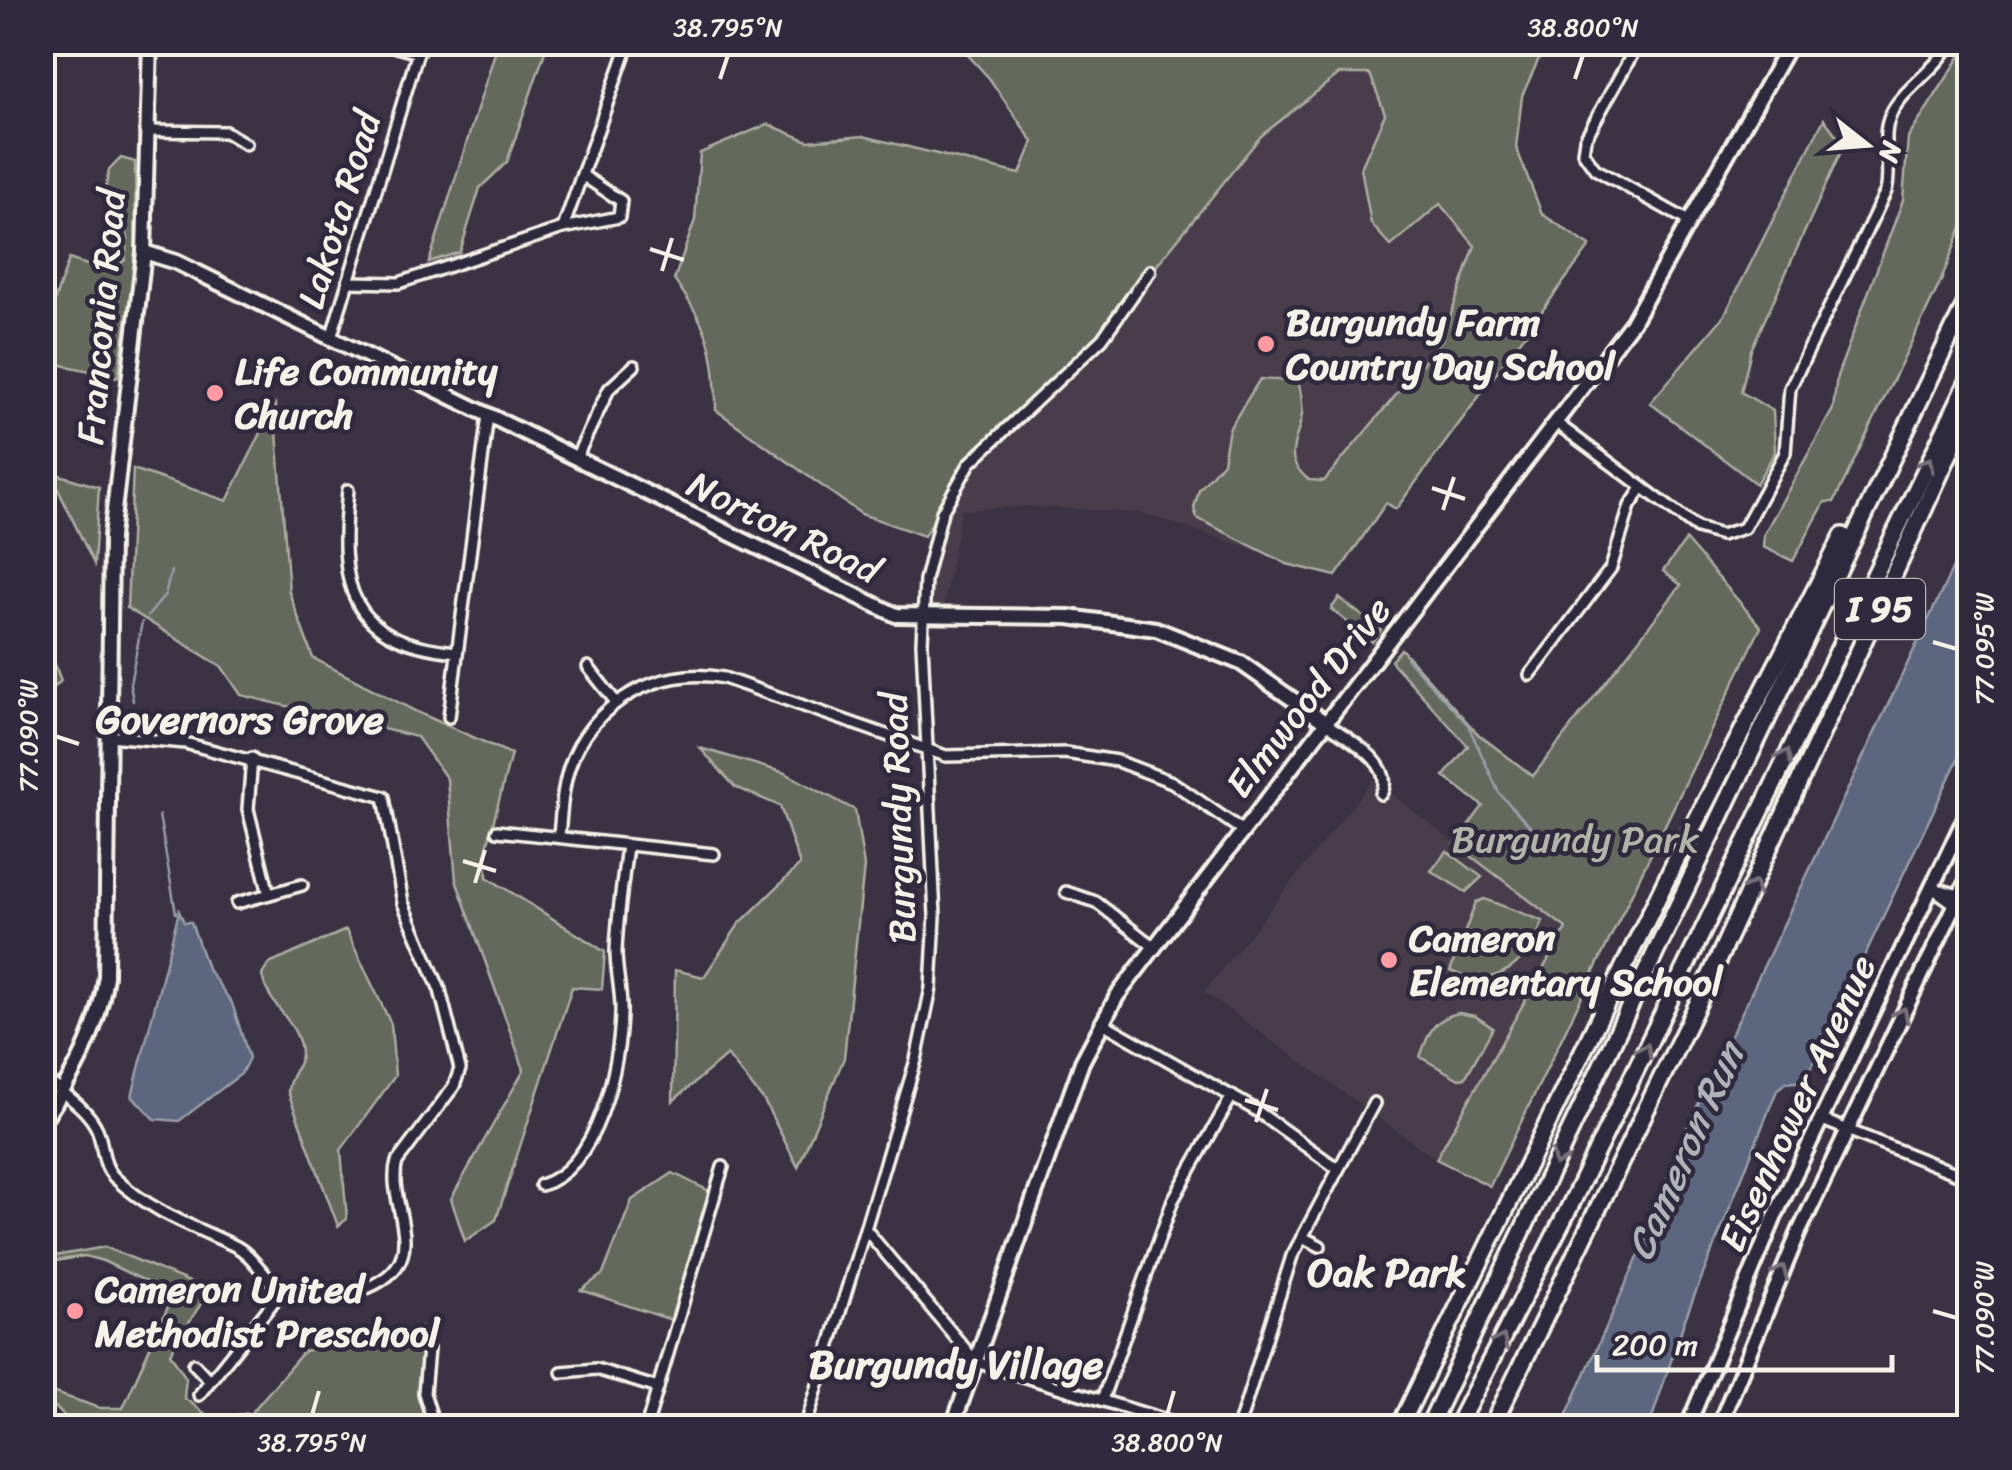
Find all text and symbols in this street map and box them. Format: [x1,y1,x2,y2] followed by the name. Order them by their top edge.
[673,5,783,50] text: 38.795°N
[1527,5,1639,50] text: 38.800°N
[1817,95,1917,195] north arrow
[278,100,402,317] street label: Lakota Road
[1864,135,1917,169] text: N
[57,184,146,447] street label: Franconia Road
[1285,289,1617,400] place label: Burgundy Farm Country Day School
[1255,333,1277,355] marker: Burgundy Farm Country Day School
[234,338,499,449] place label: Life Community Church
[204,382,226,404] marker: Life Community Church
[675,452,895,605] street label: Norton Road
[1915,456,1934,474] one-way arrow
[1835,579,1925,639] road number: I 95
[1208,581,1409,813] street label: Elmwood Drive
[1962,592,2007,705] text: 77.095°W
[6,679,51,793] text: 77.090°W
[96,684,385,755] district label: Governors Grove
[861,689,936,944] street label: Burgundy Road
[1773,749,1793,767] one-way arrow
[1451,806,1700,873] park label: Burgundy Park
[1740,879,1760,897] one-way arrow
[1408,905,1724,1016] place label: Cameron Elementary School
[1699,943,1896,1263] street label: Eisenhower Avenue
[1378,949,1400,971] marker: Cameron Elementary School
[1890,1007,1910,1025] one-way arrow
[1605,1027,1766,1272] water label: Cameron Run
[1632,1042,1652,1060] one-way arrow
[1551,1149,1571,1167] one-way arrow
[1307,1237,1467,1308] district label: Oak Park
[94,1256,441,1367] place label: Cameron United Methodist Preschool
[1962,1261,2007,1375] text: 77.090°W
[1769,1264,1789,1282] one-way arrow
[64,1300,86,1322] marker: Cameron United Methodist Preschool
[1597,1310,1892,1372] scale bar
[1612,1318,1698,1372] text: 200 m
[809,1329,1104,1400] district label: Burgundy Village
[1489,1333,1508,1351] one-way arrow
[257,1420,367,1465] text: 38.795°N
[1111,1420,1223,1465] text: 38.800°N

